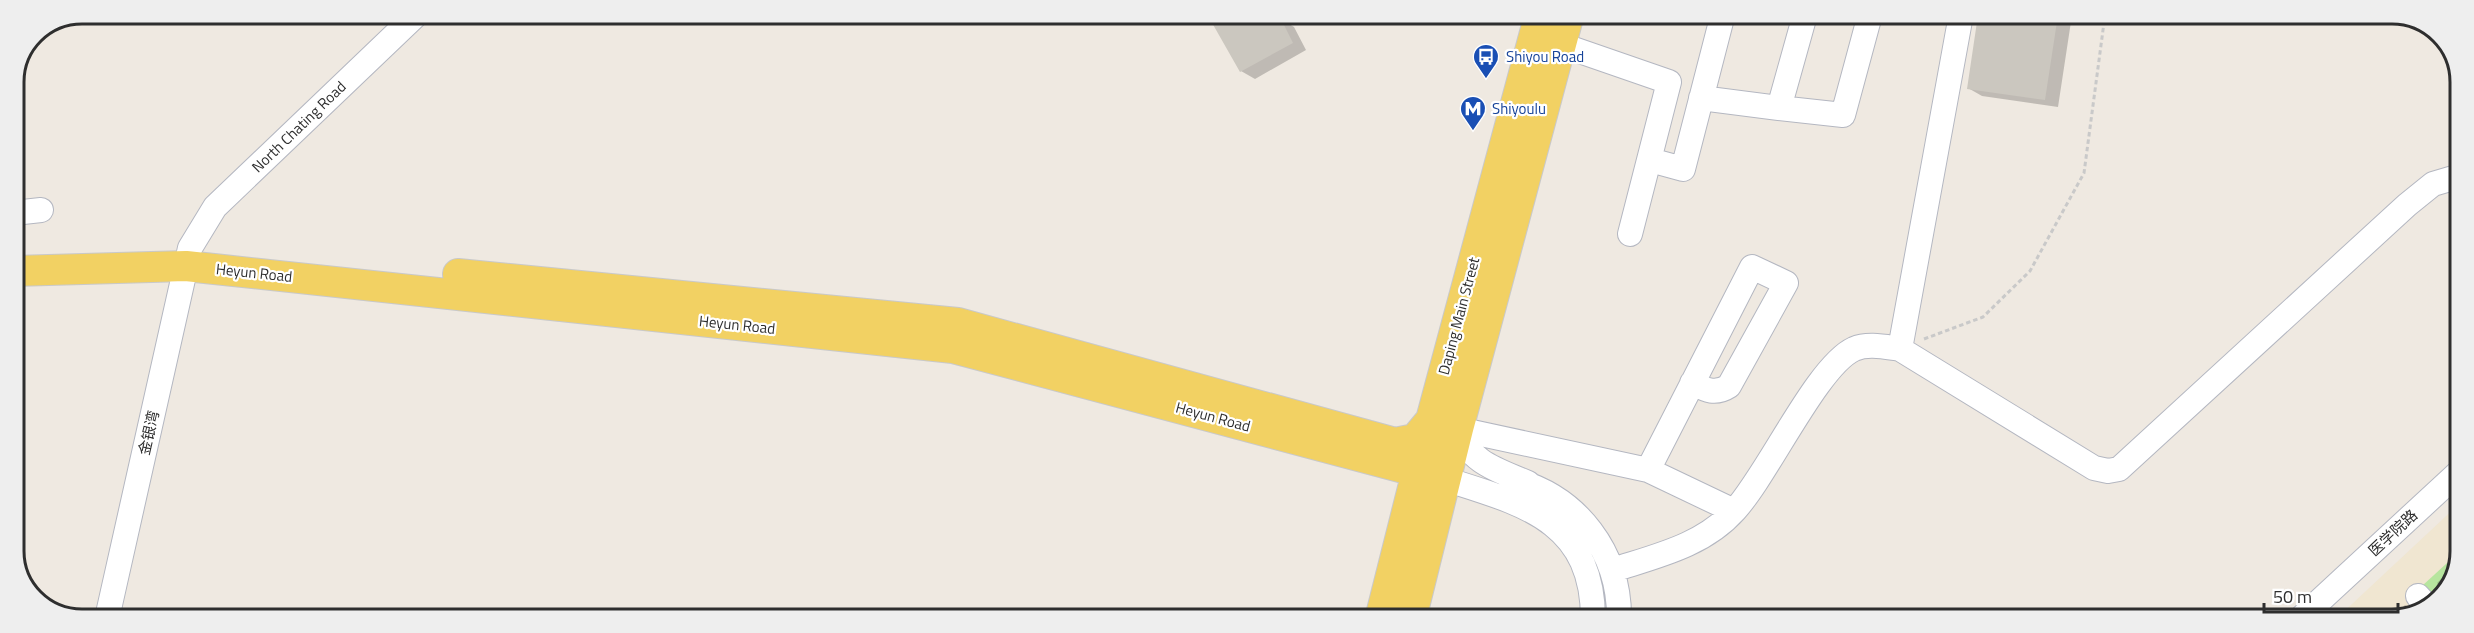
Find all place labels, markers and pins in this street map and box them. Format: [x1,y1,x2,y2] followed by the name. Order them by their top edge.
[1471,42,1501,80] bus stop icon: Shiyou Road
[1506,45,1584,68] place label: Shiyou Road
[1458,94,1488,132] metro station icon: Shiyoulu
[1492,97,1546,120] place label: Shiyoulu

